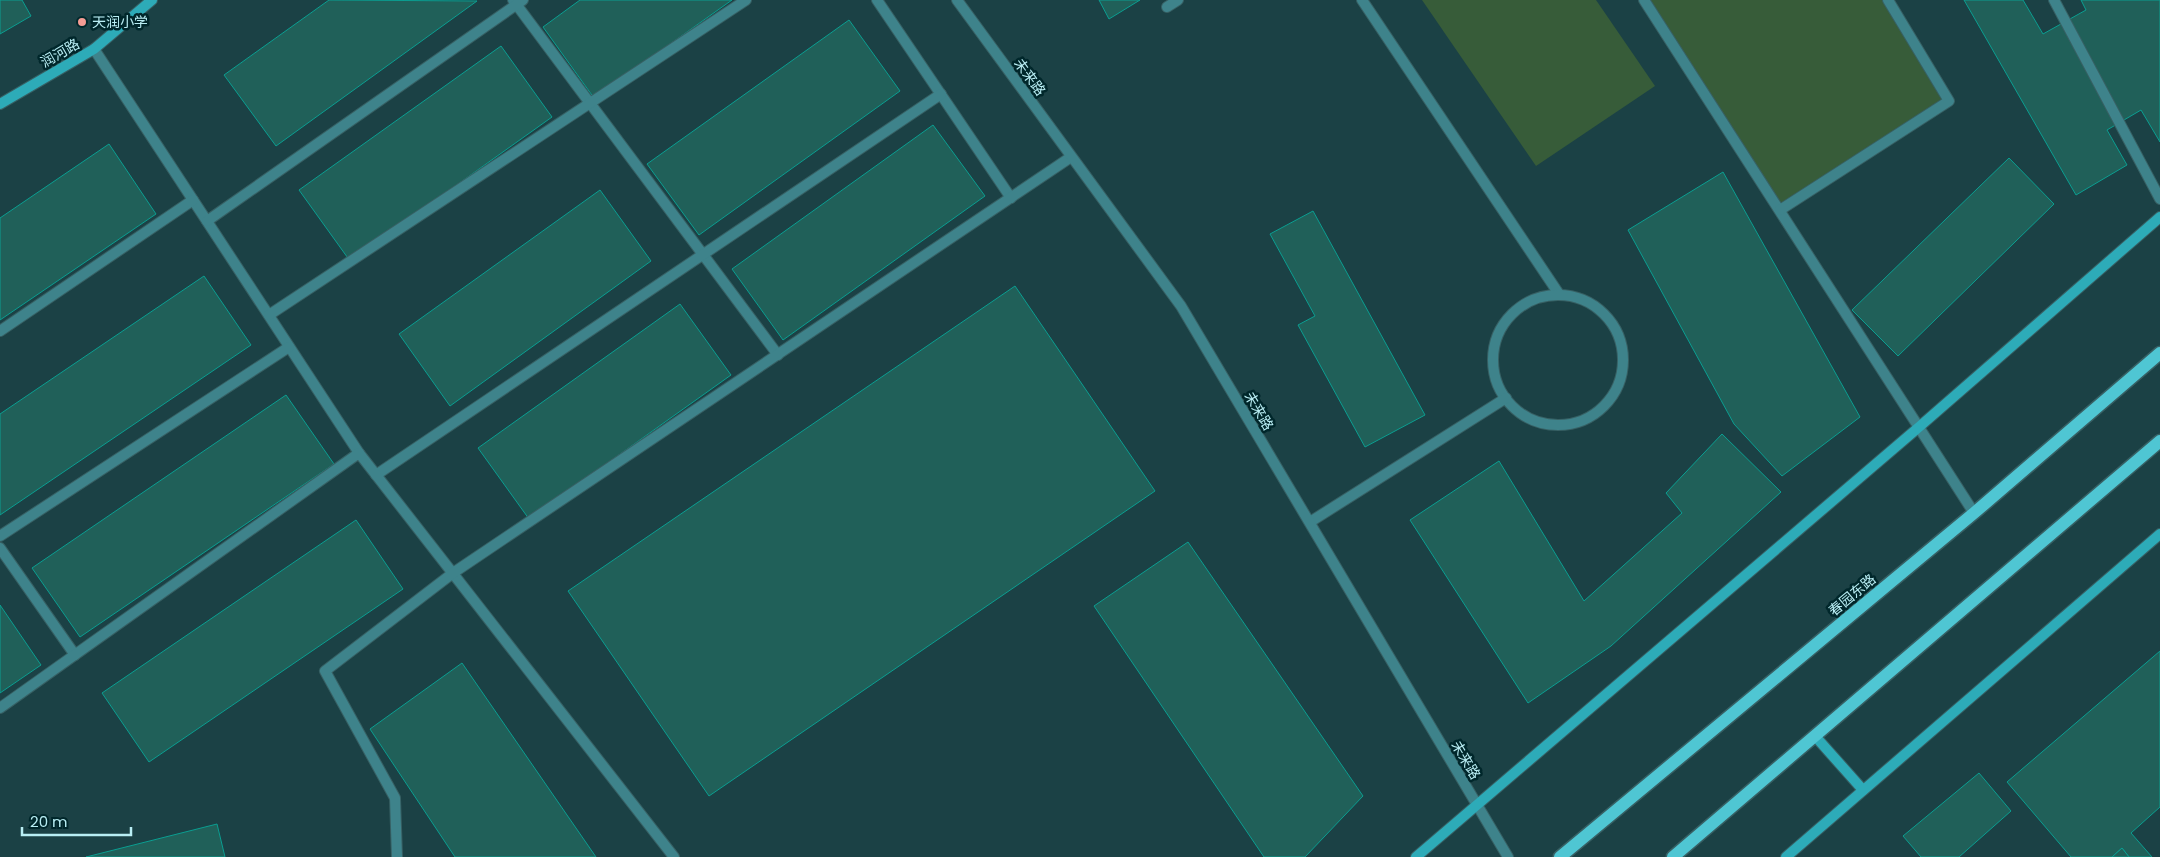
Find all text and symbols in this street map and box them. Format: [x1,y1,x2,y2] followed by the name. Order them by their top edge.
[92,12,148,32] place label: 天润小学
[76,16,88,28] marker: 天润小学
[37,34,83,72] street label: 润河路
[1010,54,1050,100] street label: 未来路
[1240,388,1278,434] street label: 未来路
[1824,569,1880,621] street label: 春园东路
[1447,737,1485,783] street label: 未来路
[22,804,131,836] scale bar
[30,811,68,832] text: 20 m

